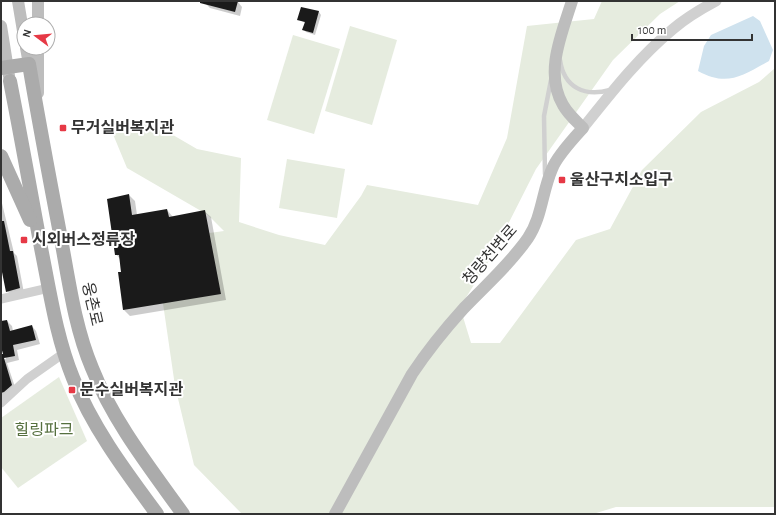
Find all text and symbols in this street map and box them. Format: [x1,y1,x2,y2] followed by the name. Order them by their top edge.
[16,16,56,56] north arrow
[632,16,752,42] scale bar
[638,24,666,36] text: 100 m
[21,28,33,39] text: N
[71,119,174,136] place label: 무거실버복지관
[58,123,68,133] marker: 무거실버복지관
[570,171,673,188] place label: 울산구치소입구
[557,175,567,185] marker: 울산구치소입구
[459,221,520,288] street label: 청량천변로
[32,231,135,248] place label: 시외버스정류장
[19,235,29,245] marker: 시외버스정류장
[79,281,105,328] street label: 웅촌로
[80,381,183,398] place label: 문수실버복지관
[67,385,77,395] marker: 문수실버복지관
[15,422,73,438] park label: 힐링파크

